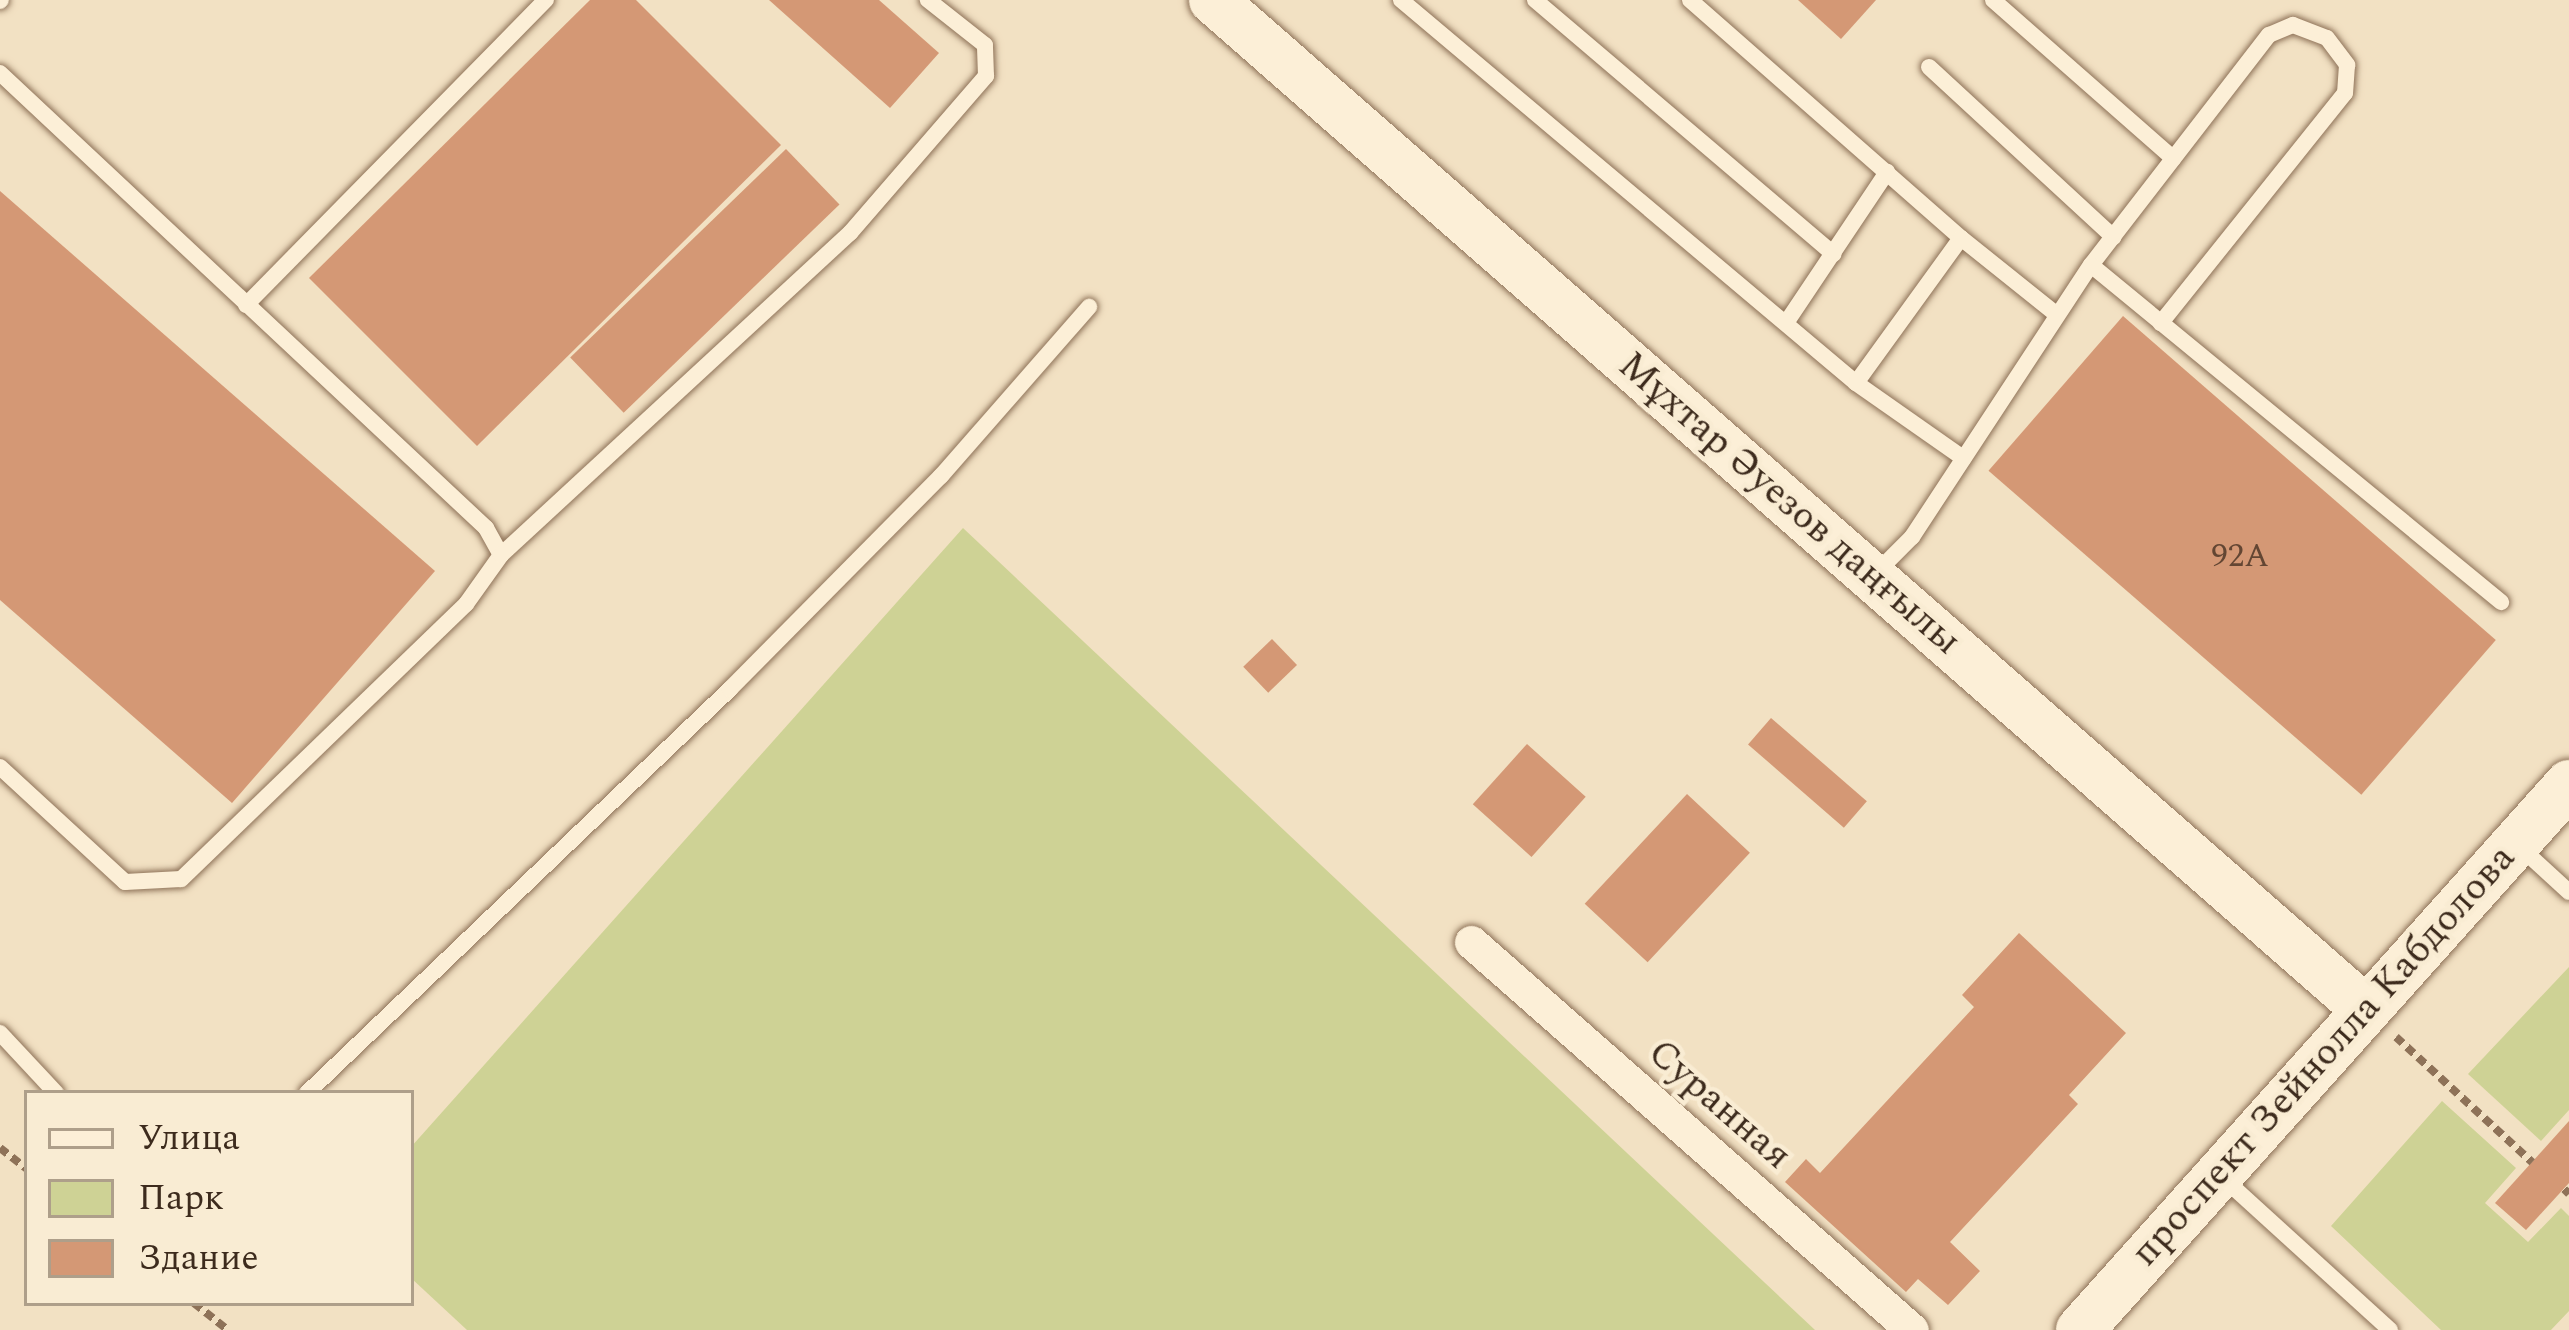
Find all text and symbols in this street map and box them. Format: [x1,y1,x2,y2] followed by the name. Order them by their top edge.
[1608,343,1970,665] street label: Мұхтар Әуезов даңғылы
[2211,537,2269,577] house number: 92А
[2122,836,2526,1276] street label: проспект Зейнолла Кабдолова
[1638,1030,1800,1180] street label: Суранная
[24,1090,414,1306] legend
[138,1111,240,1166] text: Улица
[138,1171,224,1226] text: Парк
[138,1231,259,1286] text: Здание

